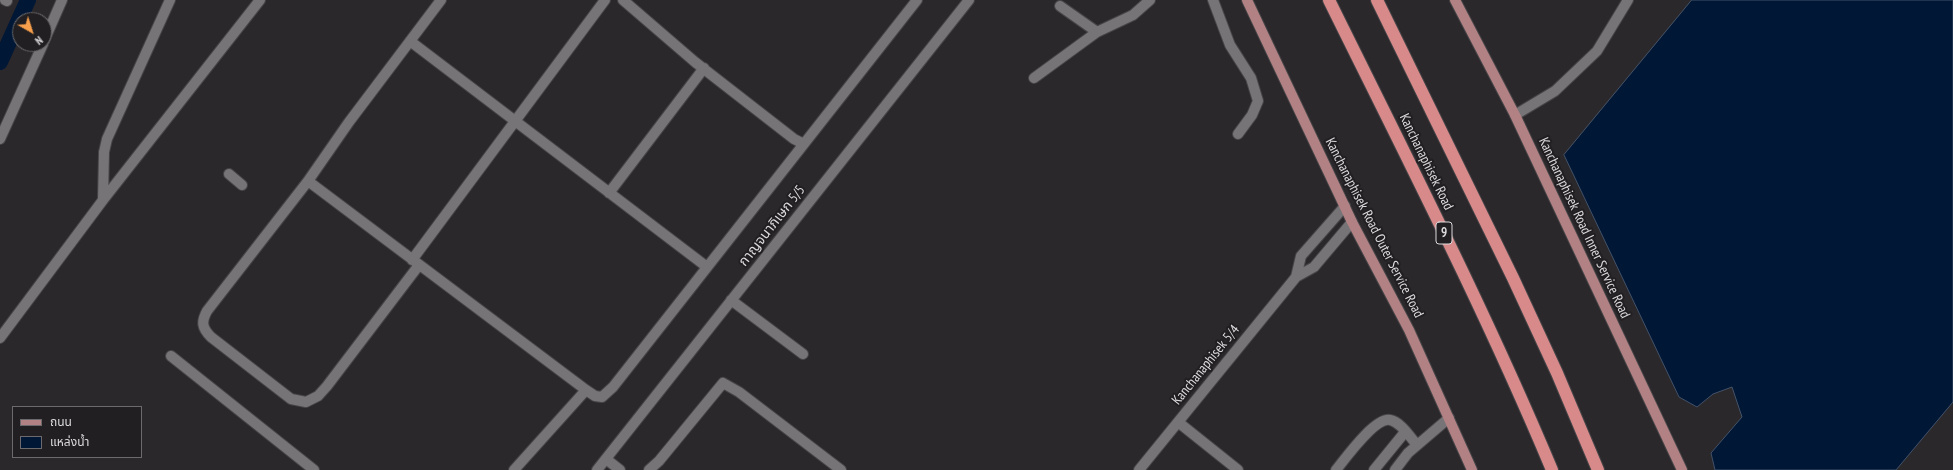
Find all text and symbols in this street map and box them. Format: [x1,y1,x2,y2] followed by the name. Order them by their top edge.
[12,12,52,52] north arrow
[32,33,46,48] text: N
[1395,111,1457,213] street label: Kanchanaphisek Road
[1321,135,1427,321] street label: Kanchanaphisek Road Outer Service Road
[1535,135,1633,321] street label: Kanchanaphisek Road Inner Service Road
[735,182,809,270] street label: กาญจนาภิเษก 5/5
[1436,222,1452,244] road number: 9
[1169,322,1243,408] street label: Kanchanaphisek 5/4
[12,406,142,458] legend
[50,414,72,429] text: ถนน
[50,434,89,449] text: แหล่งน้ำ

